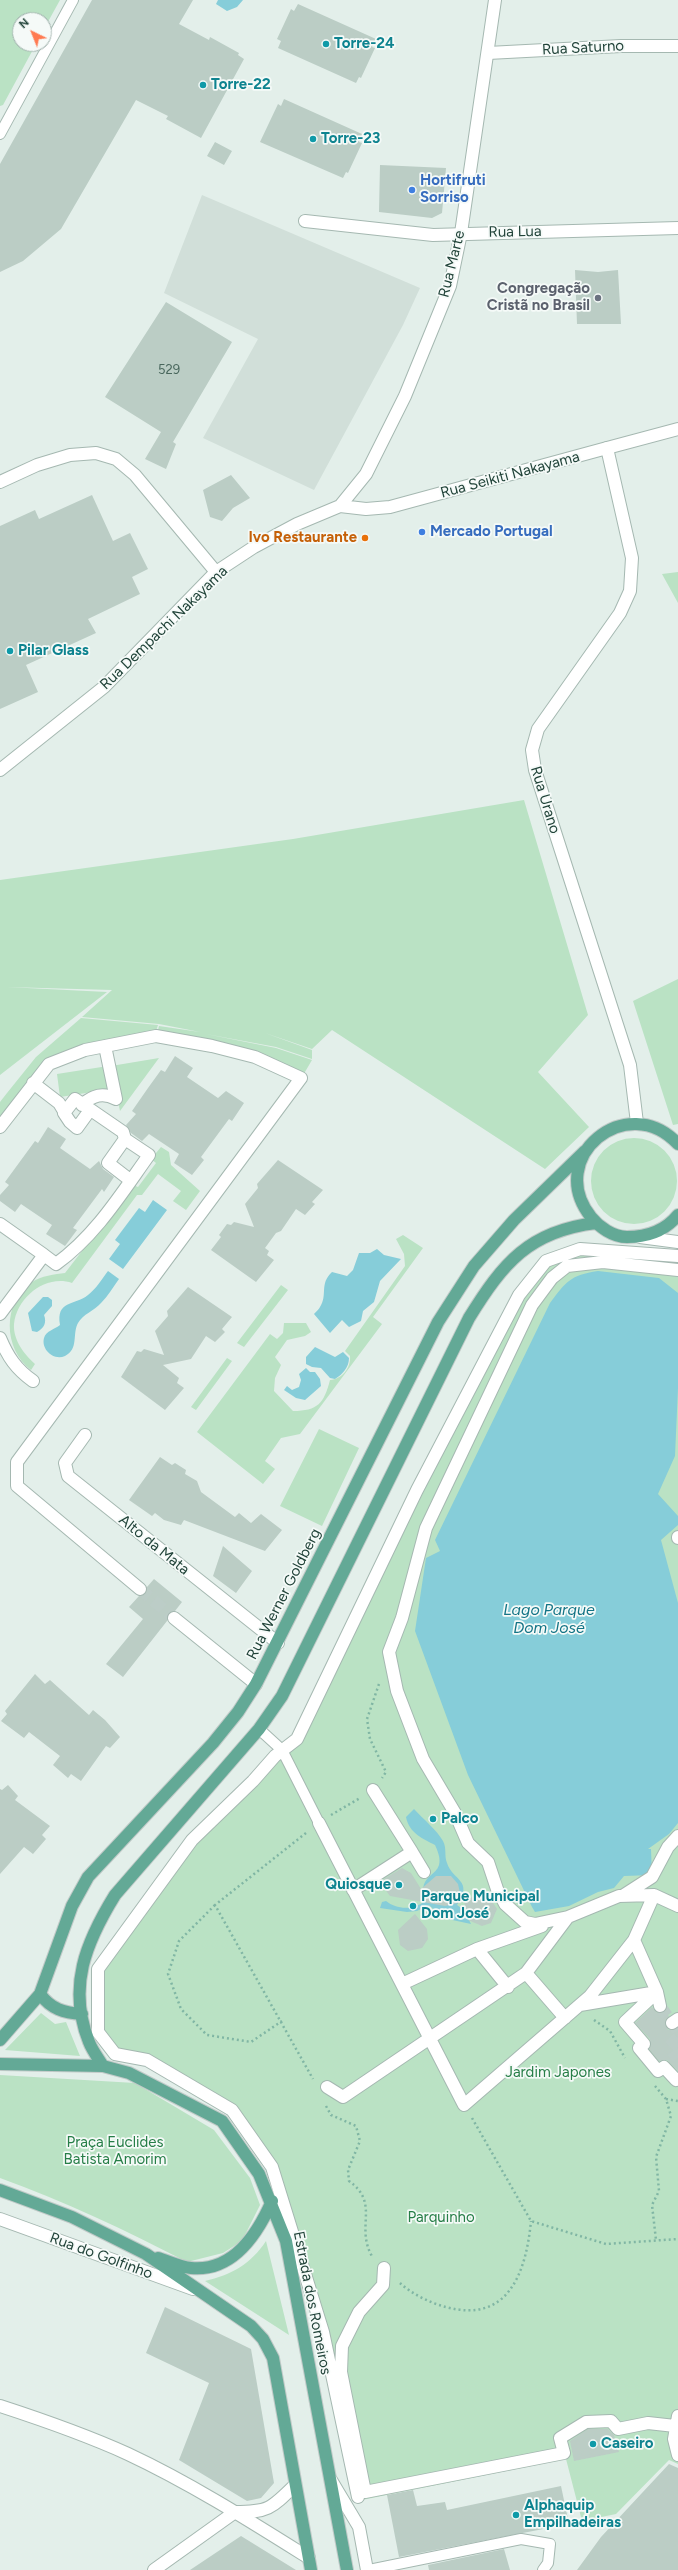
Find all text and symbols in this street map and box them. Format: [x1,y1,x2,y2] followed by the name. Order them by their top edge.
[12,12,52,52] north arrow
[17,16,32,31] text: N
[334,35,394,53] place label: Torre-24
[542,37,624,59] street label: Rua Saturno
[321,39,331,49] marker: Torre-24
[211,76,271,94] place label: Torre-22
[198,80,208,90] marker: Torre-22
[321,130,380,148] place label: Torre-23
[308,134,318,144] marker: Torre-23
[420,172,486,207] place label: Hortifruti Sorriso
[407,185,417,195] marker: Hortifruti Sorriso
[488,223,542,241] street label: Rua Lua
[435,229,469,299] street label: Rua Marte
[487,280,590,315] place label: Congregação Cristã no Brasil
[593,293,603,303] marker: Congregação Cristã no Brasil
[158,362,180,378] house number: 529
[438,448,582,502] street label: Rua Seikiti Nakayama
[430,523,553,541] place label: Mercado Portugal
[417,527,427,537] marker: Mercado Portugal
[248,529,357,547] place label: Ivo Restaurante
[360,533,370,543] marker: Ivo Restaurante
[97,562,231,694] street label: Rua Dempachi Nakayama
[18,642,89,660] place label: Pilar Glass
[5,646,15,656] marker: Pilar Glass
[526,764,564,836] street label: Rua Urano
[115,1511,193,1579] street label: Alto da Mata
[243,1526,325,1662] street label: Rua Werner Goldberg
[503,1600,595,1638] water label: Lago Parque Dom José
[441,1810,478,1828] place label: Palco
[428,1814,438,1824] marker: Palco
[325,1876,391,1894] place label: Quiosque
[394,1880,404,1890] marker: Quiosque
[421,1888,539,1923] place label: Parque Municipal Dom José
[408,1901,418,1911] marker: Parque Municipal Dom José
[505,2064,611,2082] park label: Jardim Japones
[64,2134,166,2169] park label: Praça Euclides Batista Amorim
[407,2209,475,2227] park label: Parquinho
[47,2229,155,2283] street label: Rua do Golfinho
[289,2230,335,2376] street label: Estrada dos Romeiros
[601,2435,653,2453] place label: Caseiro
[588,2439,598,2449] marker: Caseiro
[524,2497,621,2532] place label: Alphaquip Empilhadeiras
[511,2510,521,2520] marker: Alphaquip Empilhadeiras

